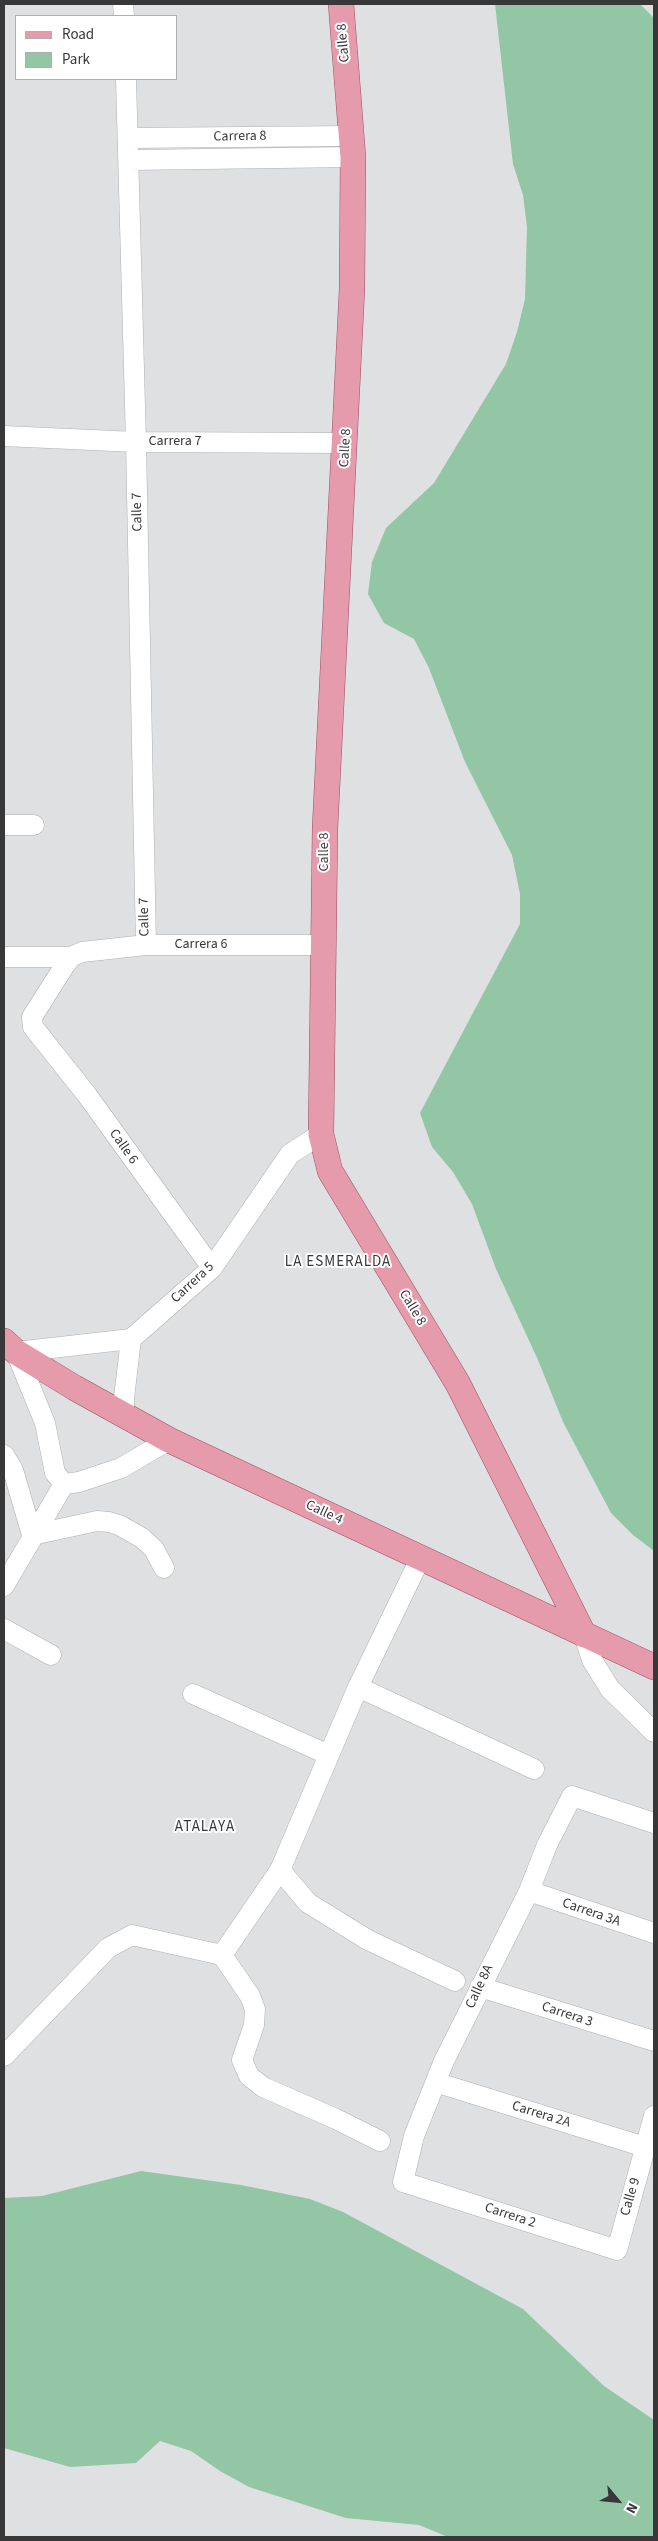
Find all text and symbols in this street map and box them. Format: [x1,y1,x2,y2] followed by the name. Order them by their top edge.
[15,15,178,80] legend
[334,23,354,63] street label: Calle 8
[62,24,94,45] text: Road
[62,49,90,70] text: Park
[213,128,267,146] street label: Carrera 8
[337,428,355,468] street label: Calle 8
[149,434,201,450] street label: Carrera 7
[129,492,147,532] street label: Calle 7
[317,833,333,871] street label: Calle 8
[136,897,154,937] street label: Calle 7
[175,937,227,953] street label: Carrera 6
[105,1126,141,1168] street label: Calle 6
[283,1254,393,1272] district label: LA ESMERALDA
[168,1259,218,1307] street label: Carrera 5
[395,1287,429,1329] street label: Calle 8
[303,1497,345,1529] street label: Calle 4
[174,1819,236,1837] district label: ATALAYA
[560,1895,622,1931] street label: Carrera 3A
[463,1962,497,2012] street label: Calle 8A
[539,1999,595,2031] street label: Carrera 3
[510,2098,572,2132] street label: Carrera 2A
[618,2176,644,2218] street label: Calle 9
[482,2200,538,2232] street label: Carrera 2
[593,2476,643,2526] north arrow
[620,2499,642,2517] text: N

